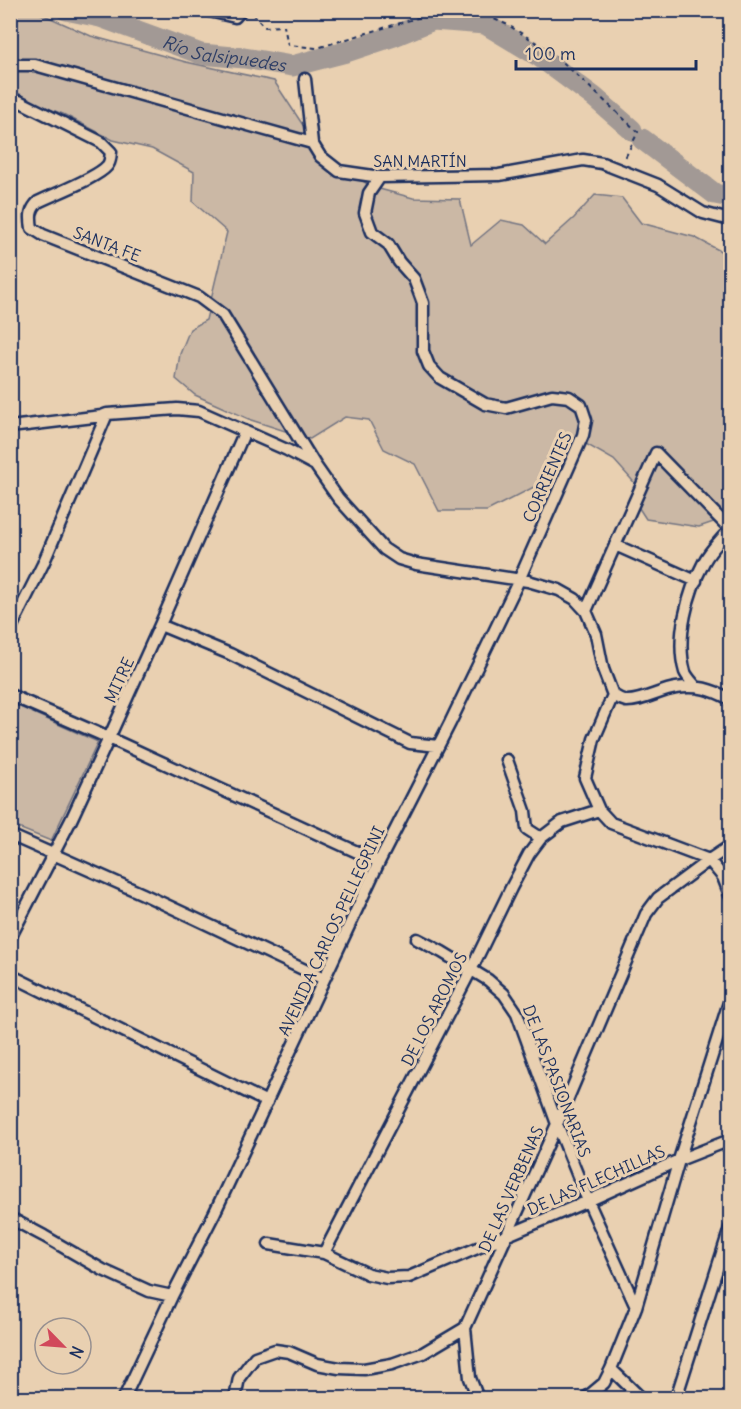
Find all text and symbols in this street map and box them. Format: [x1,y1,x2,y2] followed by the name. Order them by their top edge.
[160,29,289,77] water label: Río Salsipuedes
[516,33,696,71] scale bar
[525,42,576,65] text: 100 m
[373,151,467,171] street label: SAN MARTÍN
[71,222,143,266] street label: SANTA FE
[518,429,576,525] street label: CORRIENTES
[100,654,138,706] street label: MITRE
[274,823,388,1039] street label: AVENIDA CARLOS PELLEGRINI
[397,949,471,1069] street label: DE LOS AROMOS
[519,1002,595,1160] street label: DE LAS PASIONARIAS
[474,1123,548,1255] street label: DE LAS VERBENAS
[524,1141,668,1219] street label: DE LAS FLECHILLAS
[33,1316,93,1376] north arrow
[65,1343,88,1362] text: N

